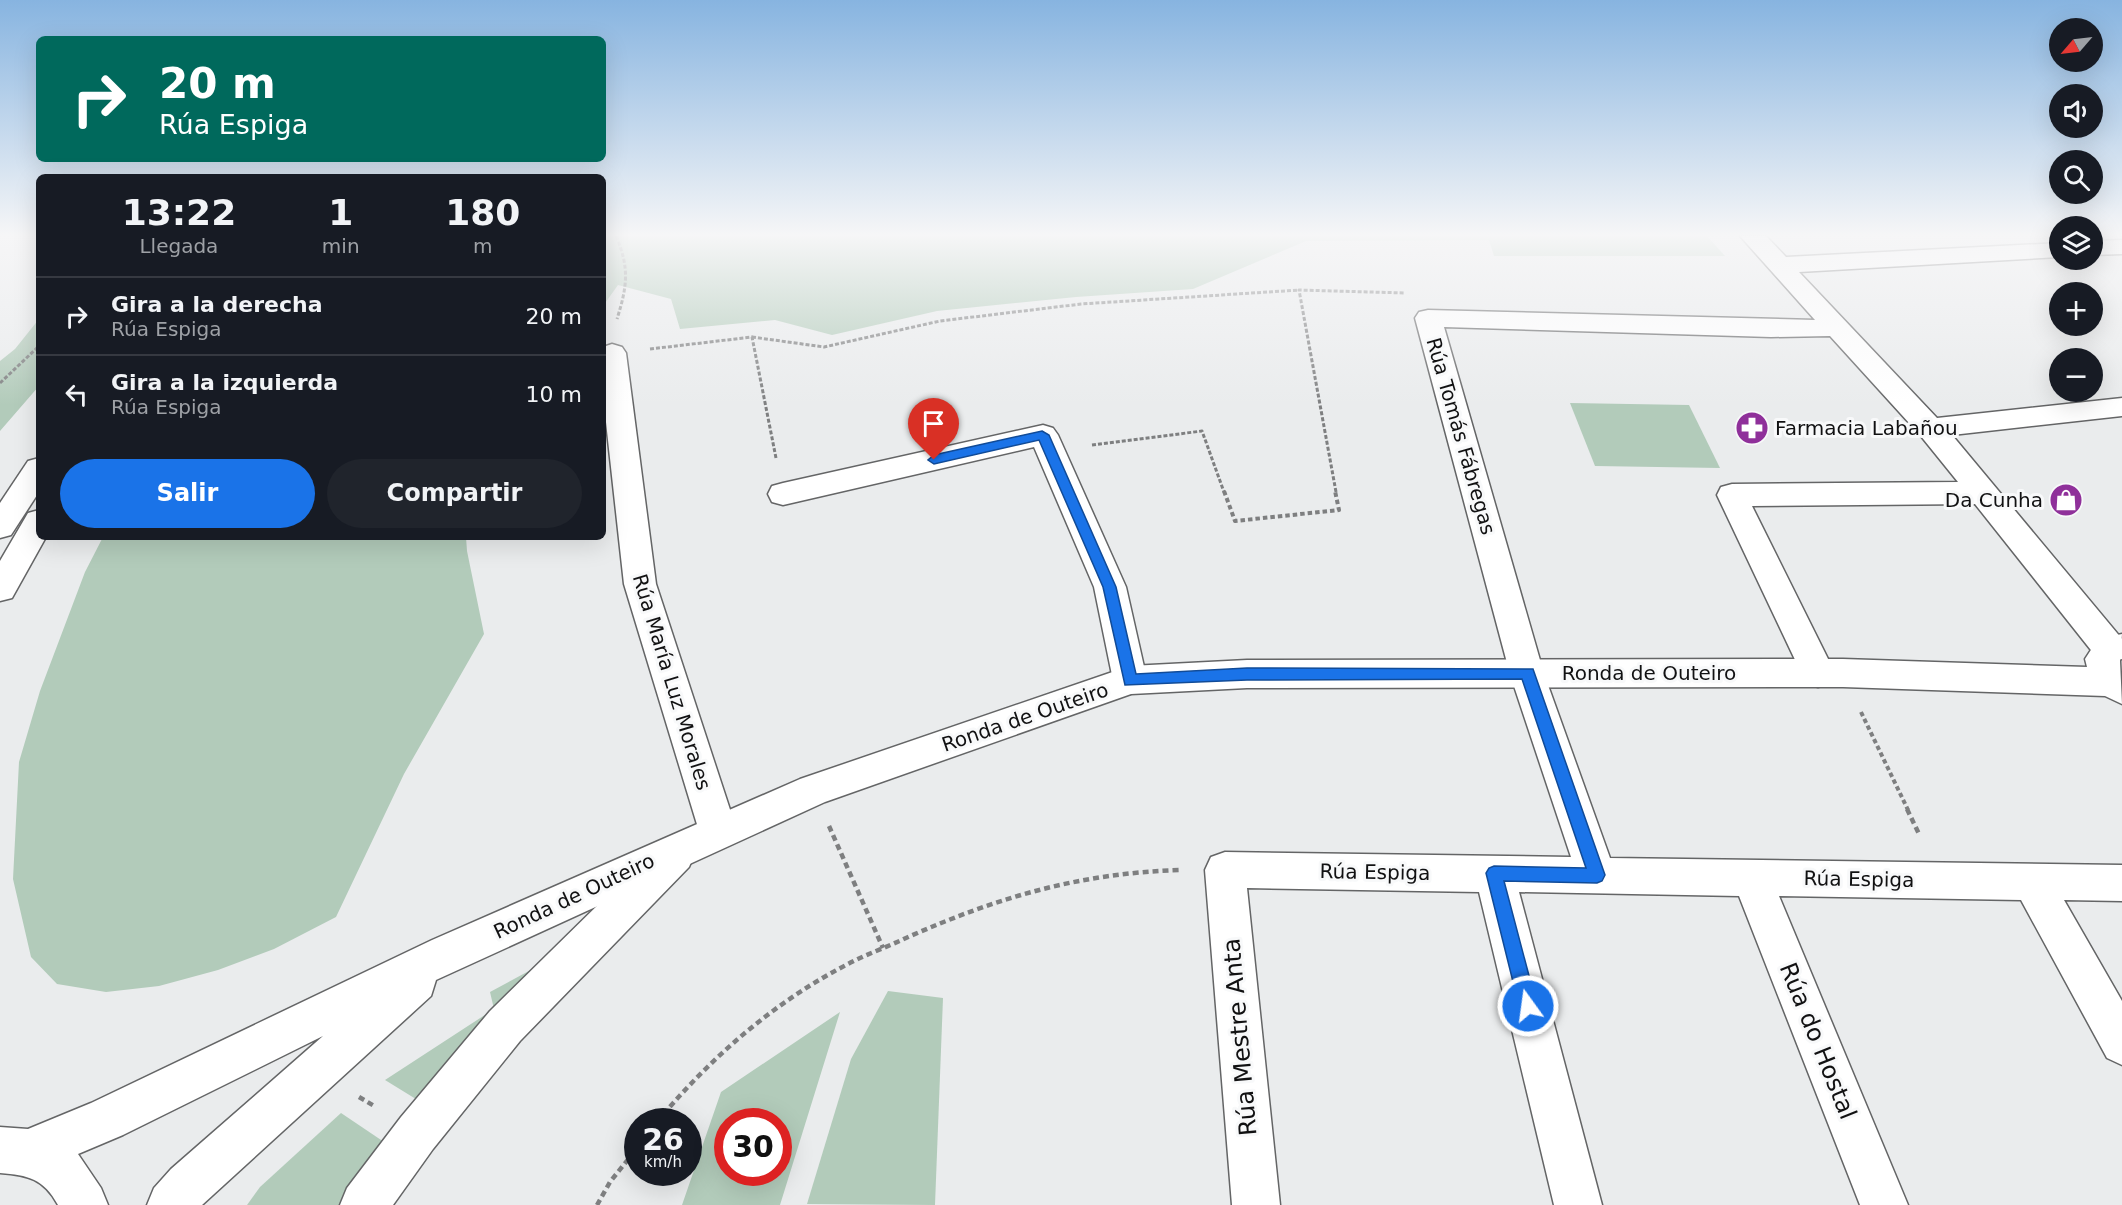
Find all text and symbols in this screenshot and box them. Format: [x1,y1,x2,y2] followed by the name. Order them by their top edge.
[2049,18,2103,72] north arrow
[2049,18,2103,402] map controls
[159,59,276,108] text: 20 m
[60,60,138,138] icon: right
[2049,84,2103,138] button: sound
[159,109,308,140] text: Rúa Espiga
[2049,150,2103,204] button: search
[122,192,236,233] text: 13:22
[328,192,353,233] text: 1
[445,192,520,233] text: 180
[2049,216,2103,270] button: layers
[139,234,218,258] text: Llegada
[322,234,360,258] text: min
[473,234,493,258] text: m
[2049,282,2103,336] button: +
[111,292,323,317] text: Gira a la derecha
[60,300,93,333] icon: right
[526,304,582,329] text: 20 m
[111,317,222,341] text: Rúa Espiga
[1421,335,1501,537] street label: Rúa Tomás Fábregas
[2049,348,2103,402] button: −
[111,370,338,395] text: Gira a la izquierda
[60,378,93,411] icon: left
[526,382,582,407] text: 10 m
[111,395,222,419] text: Rúa Espiga
[908,398,959,460] pin
[917,407,950,440] icon: arrive
[1734,410,1770,446] pharmacy icon: Farmacia Labañou
[1775,416,1958,440] place label: Farmacia Labañou
[60,459,315,528] button: Salir
[327,459,582,528] button: Compartir
[2048,482,2084,518] shop icon: Da Cunha
[1945,488,2043,512] place label: Da Cunha
[628,571,716,793] street label: Rúa María Luz Morales
[1562,661,1736,685] street label: Ronda de Outeiro
[938,677,1112,757] street label: Ronda de Outeiro
[490,848,658,944] street label: Ronda de Outeiro
[1320,859,1430,885] street label: Rúa Espiga
[1804,866,1914,892] street label: Rúa Espiga
[1217,937,1263,1137] street label: Rúa Mestre Anta
[1774,958,1862,1124] street label: Rúa do Hostal
[1496,974,1560,1038] position arrow
[714,1108,792,1186] speed limit sign: 30
[642,1122,684,1157] text: 26
[644,1153,682,1171] text: km/h

